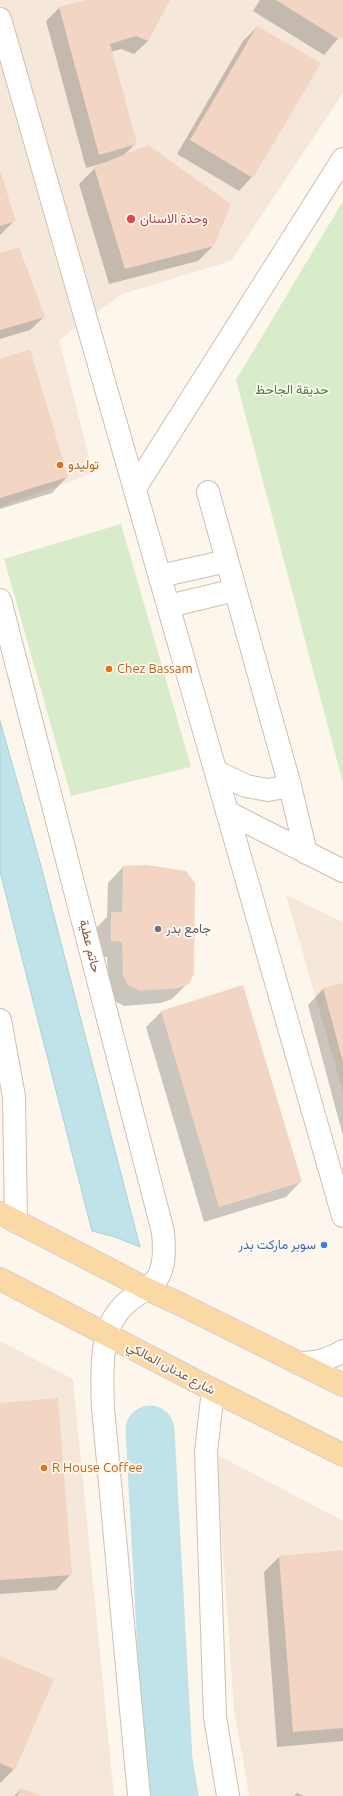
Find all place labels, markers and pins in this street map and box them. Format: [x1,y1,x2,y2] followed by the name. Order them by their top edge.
[140,211,208,227] place label: وحدة الاسنان
[125,213,137,225] marker: وحدة الاسنان
[68,457,99,473] place label: توليدو
[55,460,65,470] marker: توليدو
[117,661,193,677] place label: Chez Bassam
[104,664,114,674] marker: Chez Bassam
[166,921,211,937] place label: جامع بدر
[153,924,163,934] marker: جامع بدر
[239,1237,316,1253] place label: سوبر ماركت بدر
[319,1240,329,1250] marker: سوبر ماركت بدر
[52,1460,143,1476] place label: R House Coffee
[39,1463,49,1473] marker: R House Coffee

